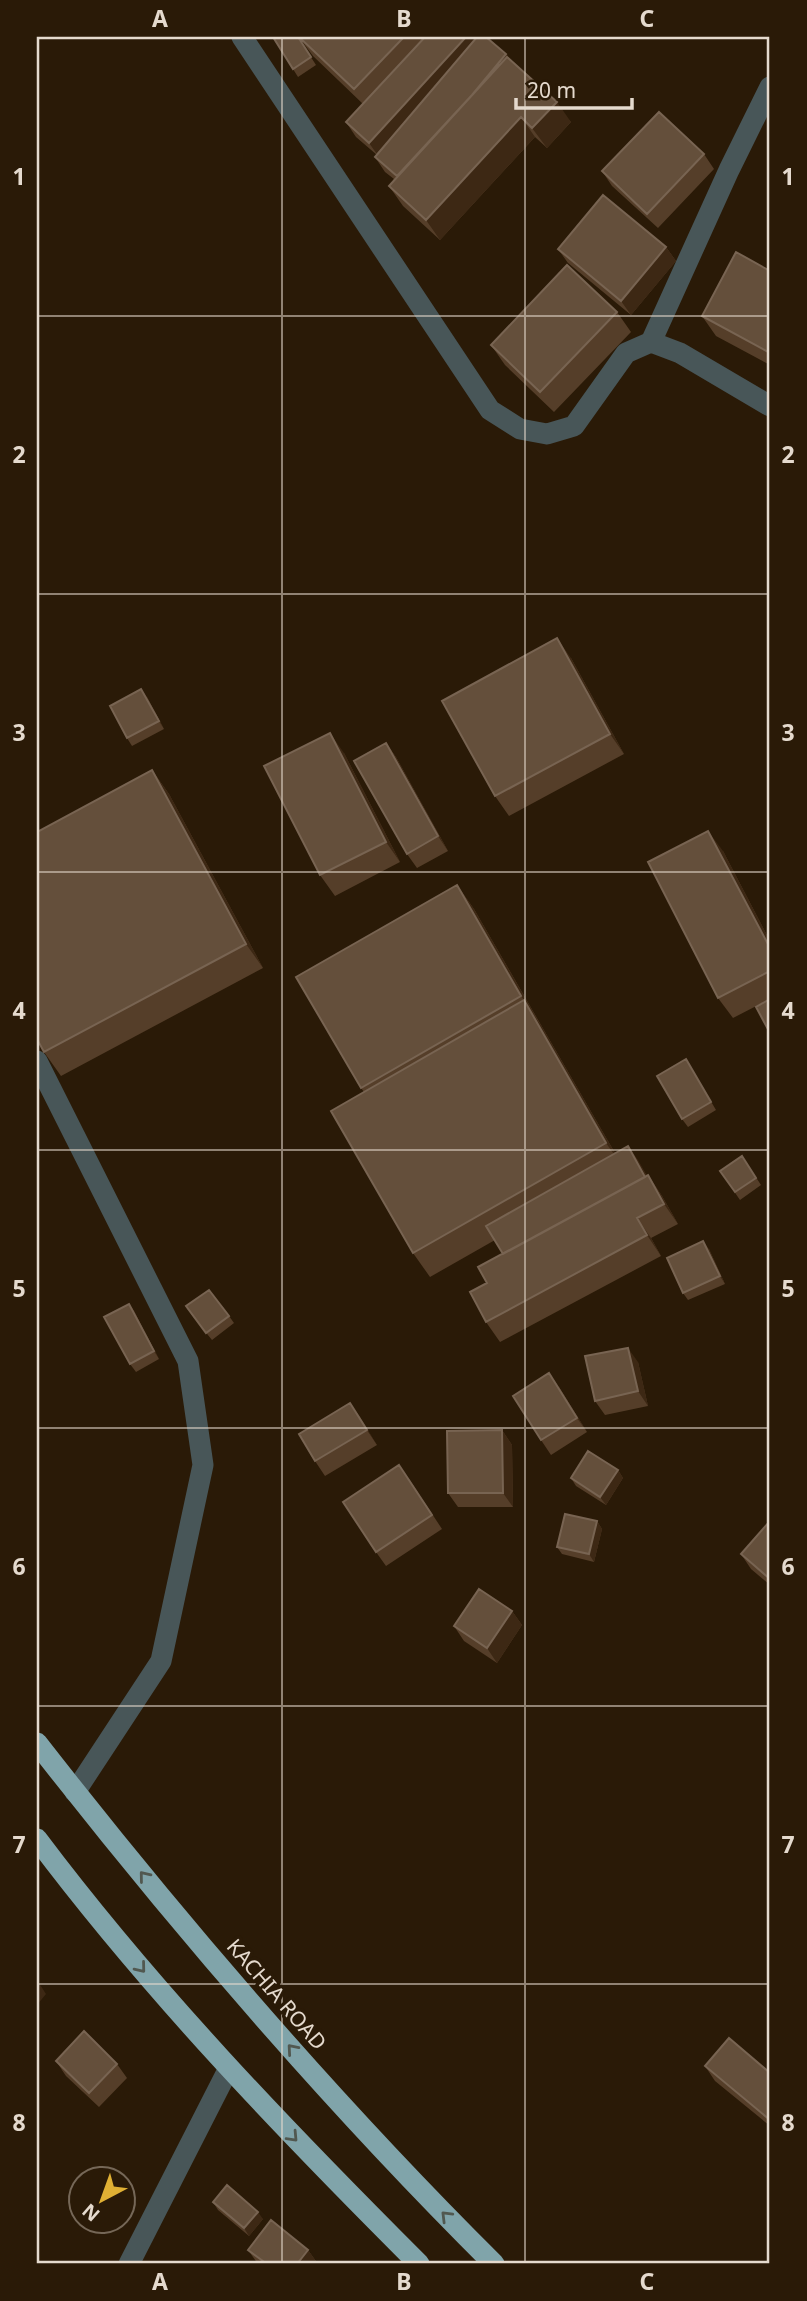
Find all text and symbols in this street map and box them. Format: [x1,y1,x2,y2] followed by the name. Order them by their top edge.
[152,2,168,34] text: A
[396,2,412,34] text: B
[640,2,655,34] text: C
[516,66,632,110] scale bar
[527,76,576,104] text: 20 m
[12,160,26,192] text: 1
[781,160,795,192] text: 1
[12,438,26,470] text: 2
[781,438,795,470] text: 2
[12,716,26,748] text: 3
[781,716,795,748] text: 3
[12,994,26,1026] text: 4
[781,994,795,1026] text: 4
[12,1272,26,1304] text: 5
[781,1272,795,1304] text: 5
[12,1550,26,1582] text: 6
[781,1550,795,1582] text: 6
[12,1828,26,1860] text: 7
[781,1828,795,1860] text: 7
[140,1871,152,1884] one-way arrow
[221,1933,333,2055] street label: KACHIA ROAD
[133,1960,145,1973] one-way arrow
[288,2044,300,2057] one-way arrow
[12,2106,26,2138] text: 8
[781,2106,795,2138] text: 8
[285,2129,298,2142] one-way arrow
[66,2164,136,2234] north arrow
[76,2198,105,2228] text: N
[441,2211,454,2224] one-way arrow
[152,2265,168,2297] text: A
[396,2265,412,2297] text: B
[640,2265,655,2297] text: C

